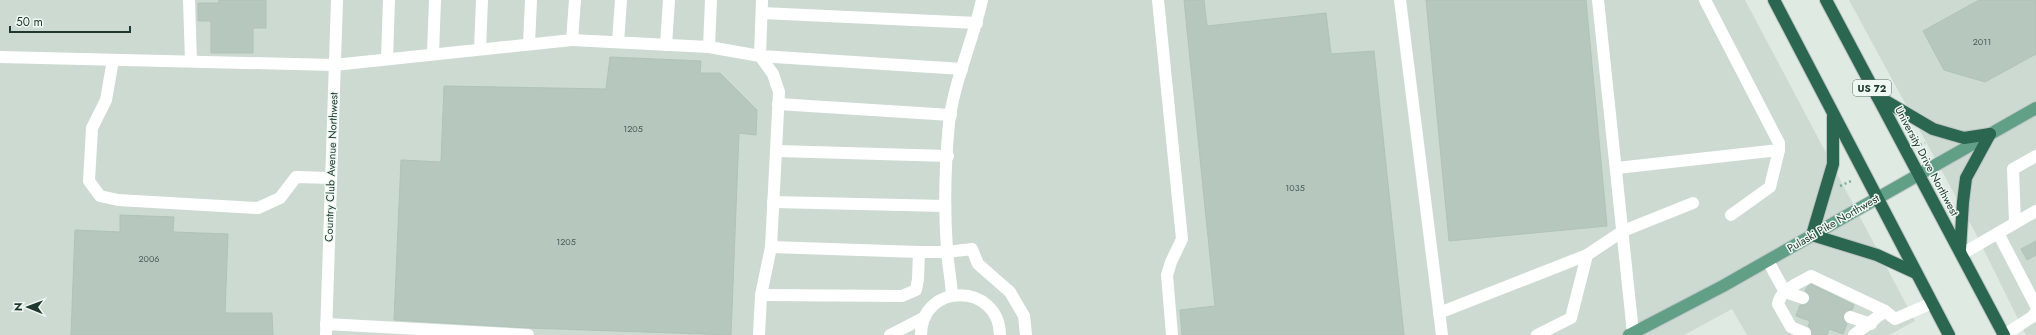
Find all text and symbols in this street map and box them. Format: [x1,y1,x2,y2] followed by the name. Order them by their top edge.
[10,8,130,34] scale bar
[16,13,43,31] text: 50 m
[1973,35,1991,48] house number: 2011
[1853,80,1891,96] road number: US 72
[320,92,342,242] street label: Country Club Avenue Northwest
[1891,103,1963,219] street label: University Drive Northwest
[623,122,643,135] house number: 1205
[1285,181,1305,194] house number: 1035
[1784,190,1882,256] street label: Pulaski Pike Northwest
[556,235,576,248] house number: 1205
[138,252,160,265] house number: 2006
[8,287,48,327] north arrow
[10,302,26,311] text: N

